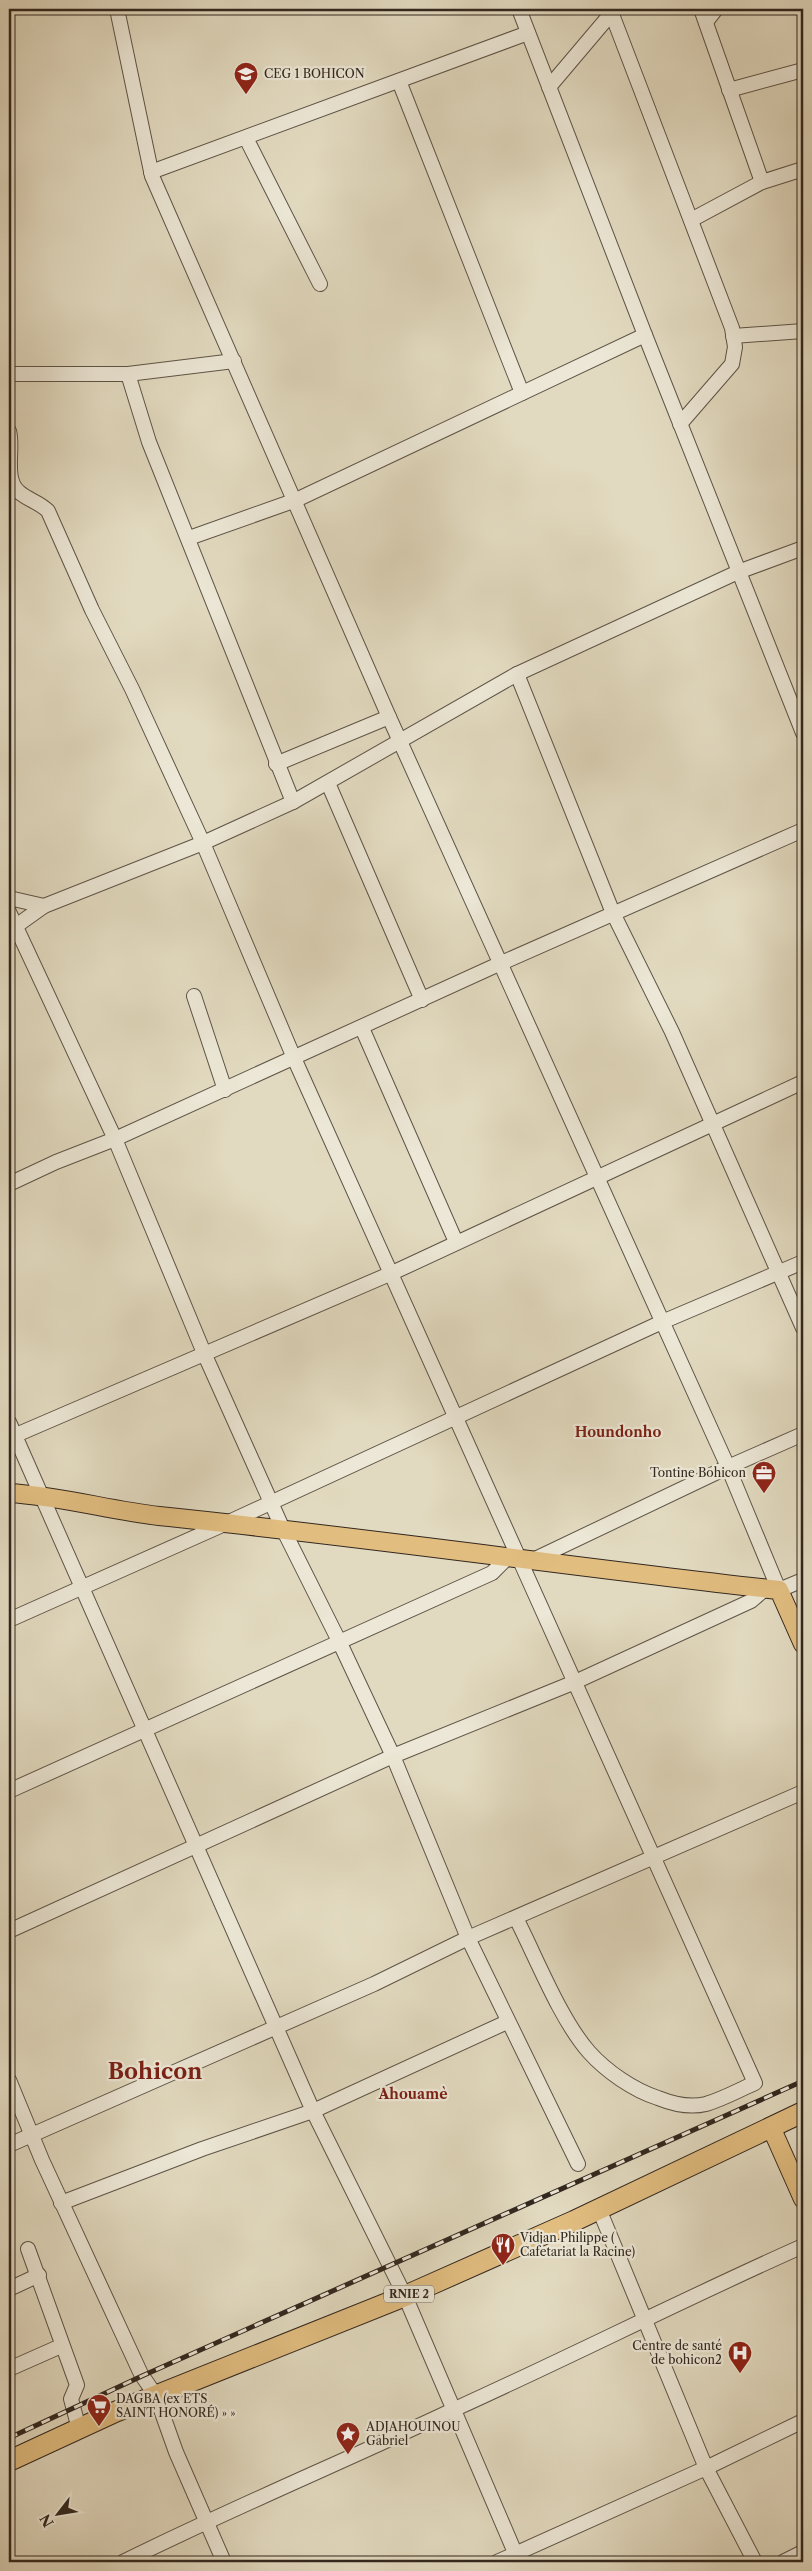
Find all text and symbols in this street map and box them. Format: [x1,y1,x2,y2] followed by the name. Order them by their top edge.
[233,61,259,95] school or university icon: CEG 1 BOHICON
[264,66,365,81] place label: CEG 1 BOHICON
[575,1423,661,1441] district label: Houndonho
[751,1460,777,1494] office icon: Tontine Bohicon
[650,1465,746,1480] place label: Tontine Bohicon
[108,2058,202,2085] district label: Bohicon
[377,2085,448,2103] district label: Ahouamè
[519,2230,635,2259] place label: Vidjan Philippe ( Cafetariat la Racine)
[490,2232,516,2266] restaurant icon: Vidjan Philippe ( Cafetariat la Racine)
[384,2286,434,2302] road number: RNIE 2
[632,2338,722,2367] place label: Centre de santé de bohicon2
[727,2340,753,2374] hospital icon: Centre de santé de bohicon2
[116,2391,235,2420] place label: DAGBA (ex ETS SAINT HONORÉ) » »
[86,2393,112,2427] supermarket icon: DAGBA (ex ETS SAINT HONORÉ) » »
[365,2419,460,2448] place label: ADJAHOUINOU Gabriel
[335,2421,361,2455] place icon: ADJAHOUINOU Gabriel
[32,2488,82,2538] north arrow
[36,2511,58,2531] text: N

